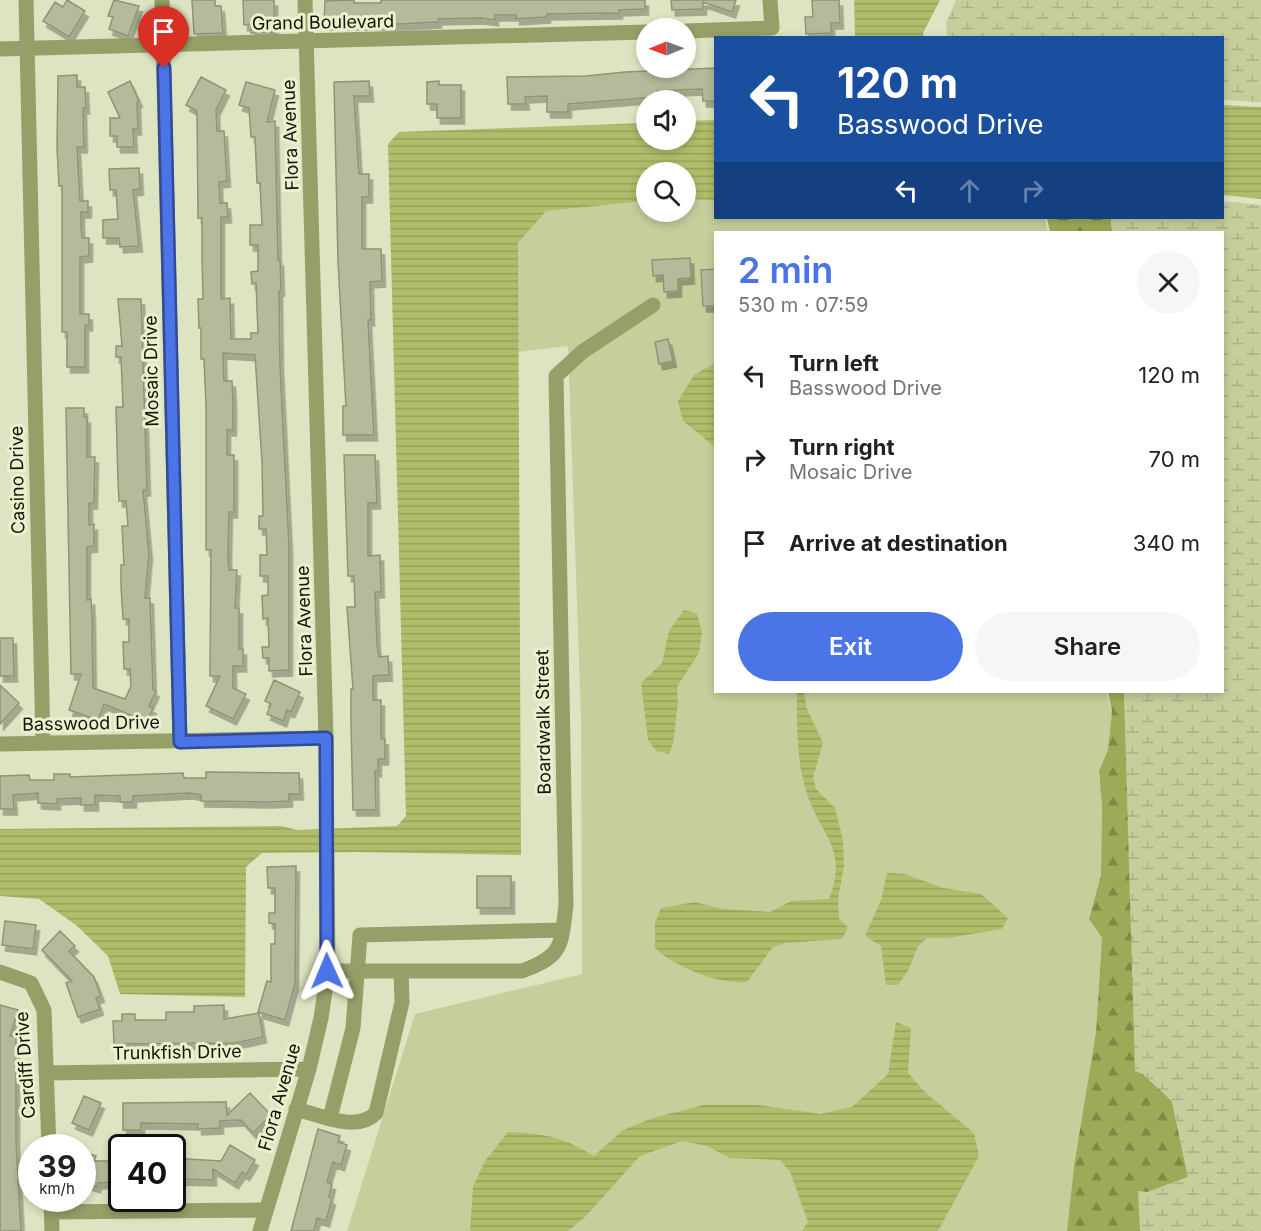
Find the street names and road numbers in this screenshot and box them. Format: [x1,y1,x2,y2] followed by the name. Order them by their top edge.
[252,10,394,34] street label: Grand Boulevard
[278,79,302,191] street label: Flora Avenue
[140,315,162,427] street label: Mosaic Drive
[6,426,28,534] street label: Casino Drive
[292,565,316,677] street label: Flora Avenue
[531,649,555,795] street label: Boardwalk Street
[22,711,160,735] street label: Basswood Drive
[11,1011,39,1119] street label: Cardiff Drive
[112,1040,242,1064] street label: Trunkfish Drive
[254,1041,304,1153] street label: Flora Avenue

